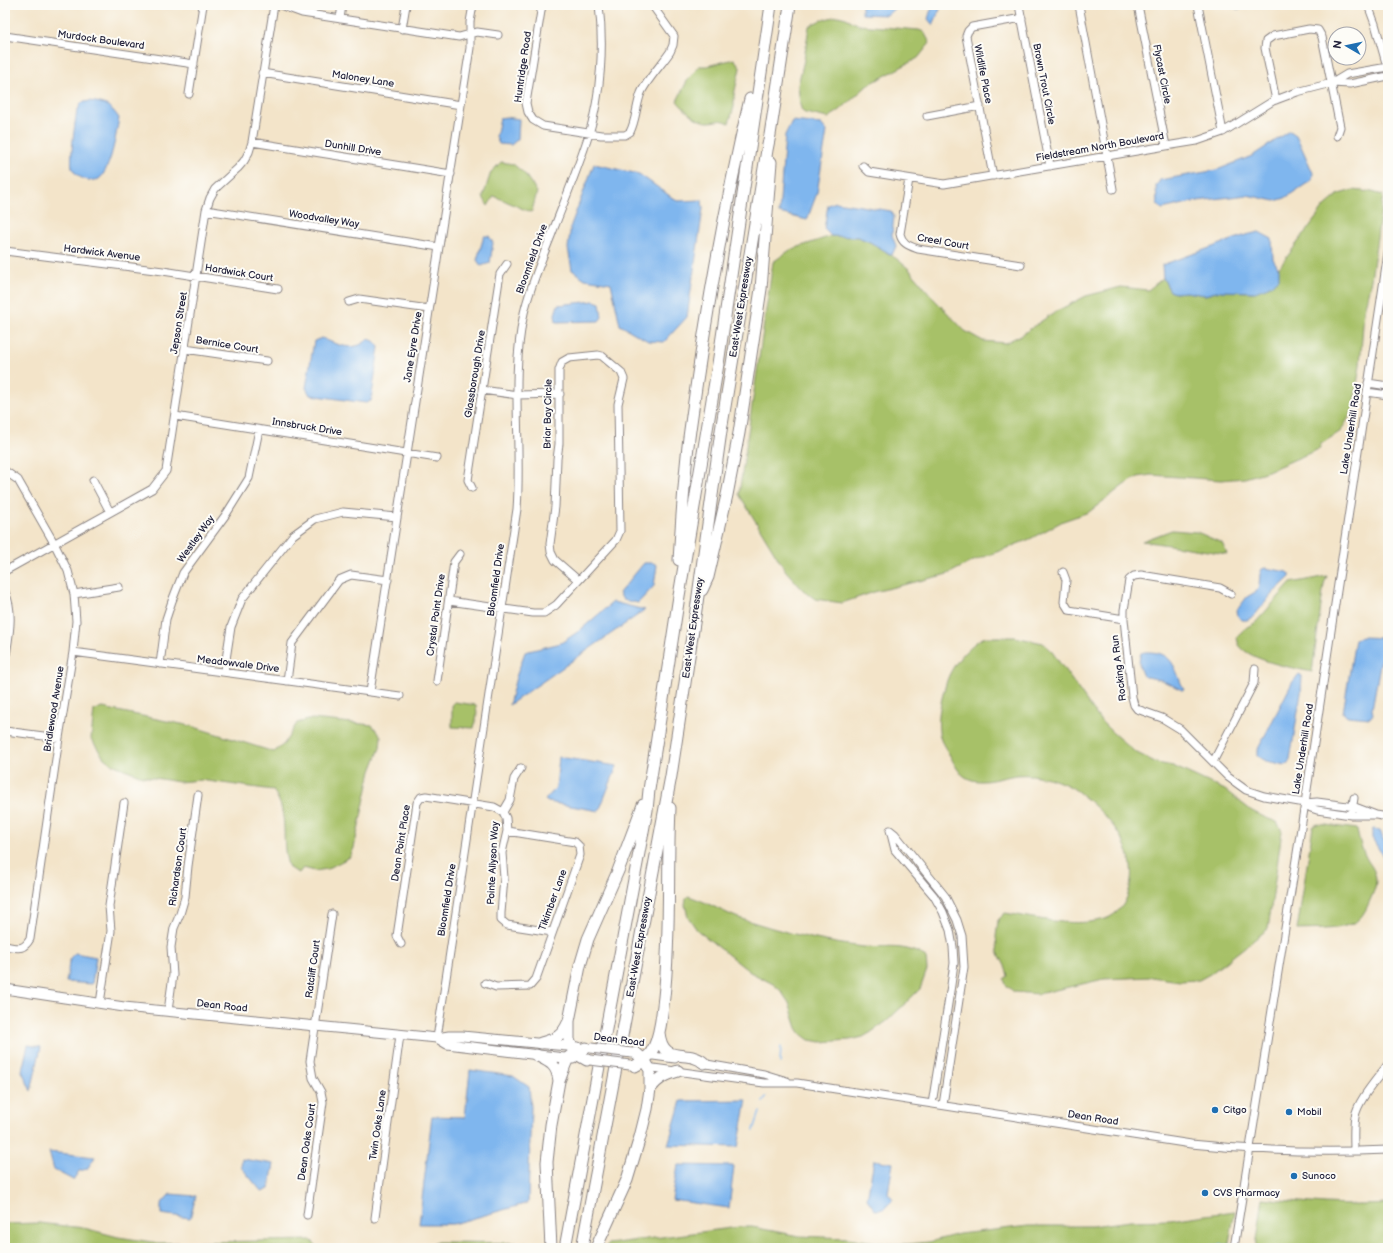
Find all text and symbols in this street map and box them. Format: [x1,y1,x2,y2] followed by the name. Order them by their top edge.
[1327,26,1367,66] north arrow
[57,28,145,52] street label: Murdock Boulevard
[512,30,534,103] street label: Huntridge Road
[1331,39,1345,50] text: N
[1030,42,1058,126] street label: Brown Trout Circle
[971,43,995,105] street label: Wildlife Place
[1150,43,1174,105] street label: Flycast Circle
[331,68,395,90] street label: Maloney Lane
[1035,130,1165,164] street label: Fieldstream North Boulevard
[324,138,382,158] street label: Dunhill Drive
[288,208,361,231] street label: Woodvalley Way
[514,222,550,296] street label: Bloomfield Drive
[916,232,970,252] street label: Creel Court
[63,242,141,264] street label: Hardwick Avenue
[727,255,755,358] street label: East-West Expressway
[204,262,274,284] street label: Hardwick Court
[168,291,190,355] street label: Jepson Street
[401,311,425,383] street label: Jane Eyre Drive
[462,329,488,419] street label: Glassborough Drive
[195,334,259,356] street label: Bernice Court
[541,379,555,449] street label: Briar Bay Circle
[1338,382,1364,475] street label: Lake Underhill Road
[271,416,343,438] street label: Innsbruck Drive
[175,513,217,565] street label: Westley Way
[485,543,507,617] street label: Bloomfield Drive
[424,573,448,657] street label: Crystal Point Drive
[680,576,706,679] street label: East-West Expressway
[1109,634,1129,702] street label: Rocking A Run
[196,653,280,675] street label: Meadowvale Drive
[41,665,67,753] street label: Bridlewood Avenue
[1290,702,1316,795] street label: Lake Underhill Road
[389,804,413,882] street label: Dean Point Place
[485,821,501,905] street label: Pointe Allyson Way
[167,827,189,907] street label: Richardson Court
[435,863,459,937] street label: Bloomfield Drive
[536,868,570,932] street label: Tikimber Lane
[624,895,654,998] street label: East-West Expressway
[303,939,323,999] street label: Ratcliff Court
[196,997,248,1015] street label: Dean Road
[593,1031,645,1049] street label: Dean Road
[367,1089,389,1161] street label: Twin Oaks Lane
[296,1103,318,1181] street label: Dean Oaks Court
[1223,1104,1247,1116] place label: Citgo
[1210,1105,1220,1115] marker: Citgo
[1297,1106,1322,1118] place label: Mobil
[1284,1107,1294,1117] marker: Mobil
[1067,1108,1120,1128] street label: Dean Road
[1302,1170,1336,1182] place label: Sunoco
[1289,1171,1299,1181] marker: Sunoco
[1213,1187,1280,1199] place label: CVS Pharmacy
[1200,1188,1210,1198] marker: CVS Pharmacy

